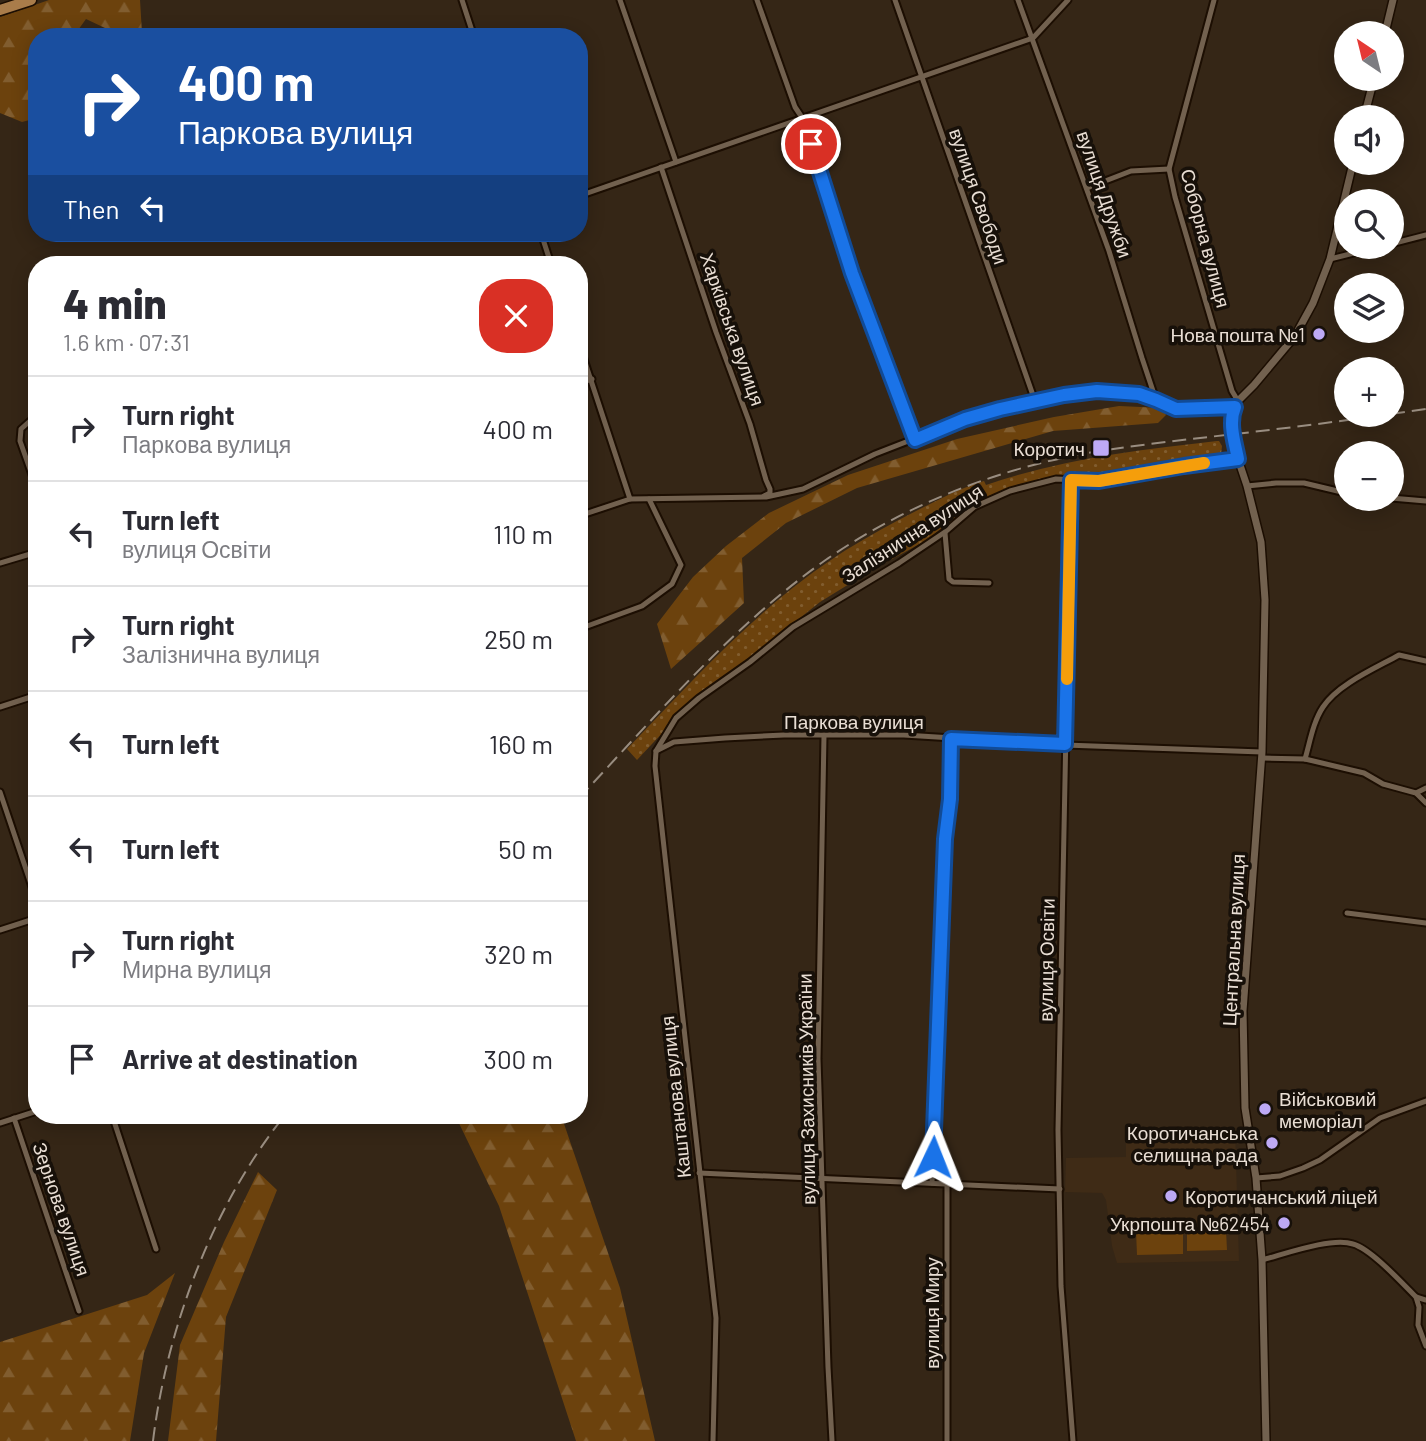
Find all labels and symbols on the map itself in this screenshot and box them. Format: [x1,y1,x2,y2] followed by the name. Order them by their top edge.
[1334,21,1404,91] north arrow
[781,114,841,174] pin
[945,125,1013,267] street label: вулиця Свободи
[1073,127,1137,261] street label: вулиця Дружби
[1176,166,1236,310] street label: Соборна вулиця
[696,249,770,409] street label: Харківська вулиця
[1170,323,1305,346] place label: Нова пошта №1
[1311,326,1327,342] marker: Нова пошта №1
[1013,437,1085,460] place label: Коротич
[1091,438,1111,458] marker: Коротич
[837,479,987,587] street label: Залізнична вулиця
[784,710,924,733] street label: Паркова вулиця
[1217,853,1249,1027] street label: Центральна вулиця
[1033,898,1059,1022] street label: вулиця Освіти
[792,973,820,1205] street label: вулиця Захисників України
[655,1015,695,1179] street label: Каштанова вулиця
[1279,1087,1376,1132] place label: Військовий меморіал
[1257,1101,1273,1117] marker: Військовий меморіал
[896,1120,970,1194] position arrow
[1127,1121,1258,1166] place label: Коротичанська селищна рада
[1264,1135,1280,1151] marker: Коротичанська селищна рада
[28,1139,96,1279] street label: Зернова вулиця
[1185,1185,1378,1208] place label: Коротичанський ліцей
[1163,1188,1179,1204] marker: Коротичанський ліцей
[1110,1212,1270,1235] place label: Укрпошта №62454
[1276,1215,1292,1231] marker: Укрпошта №62454
[920,1257,943,1369] street label: вулиця Миру

